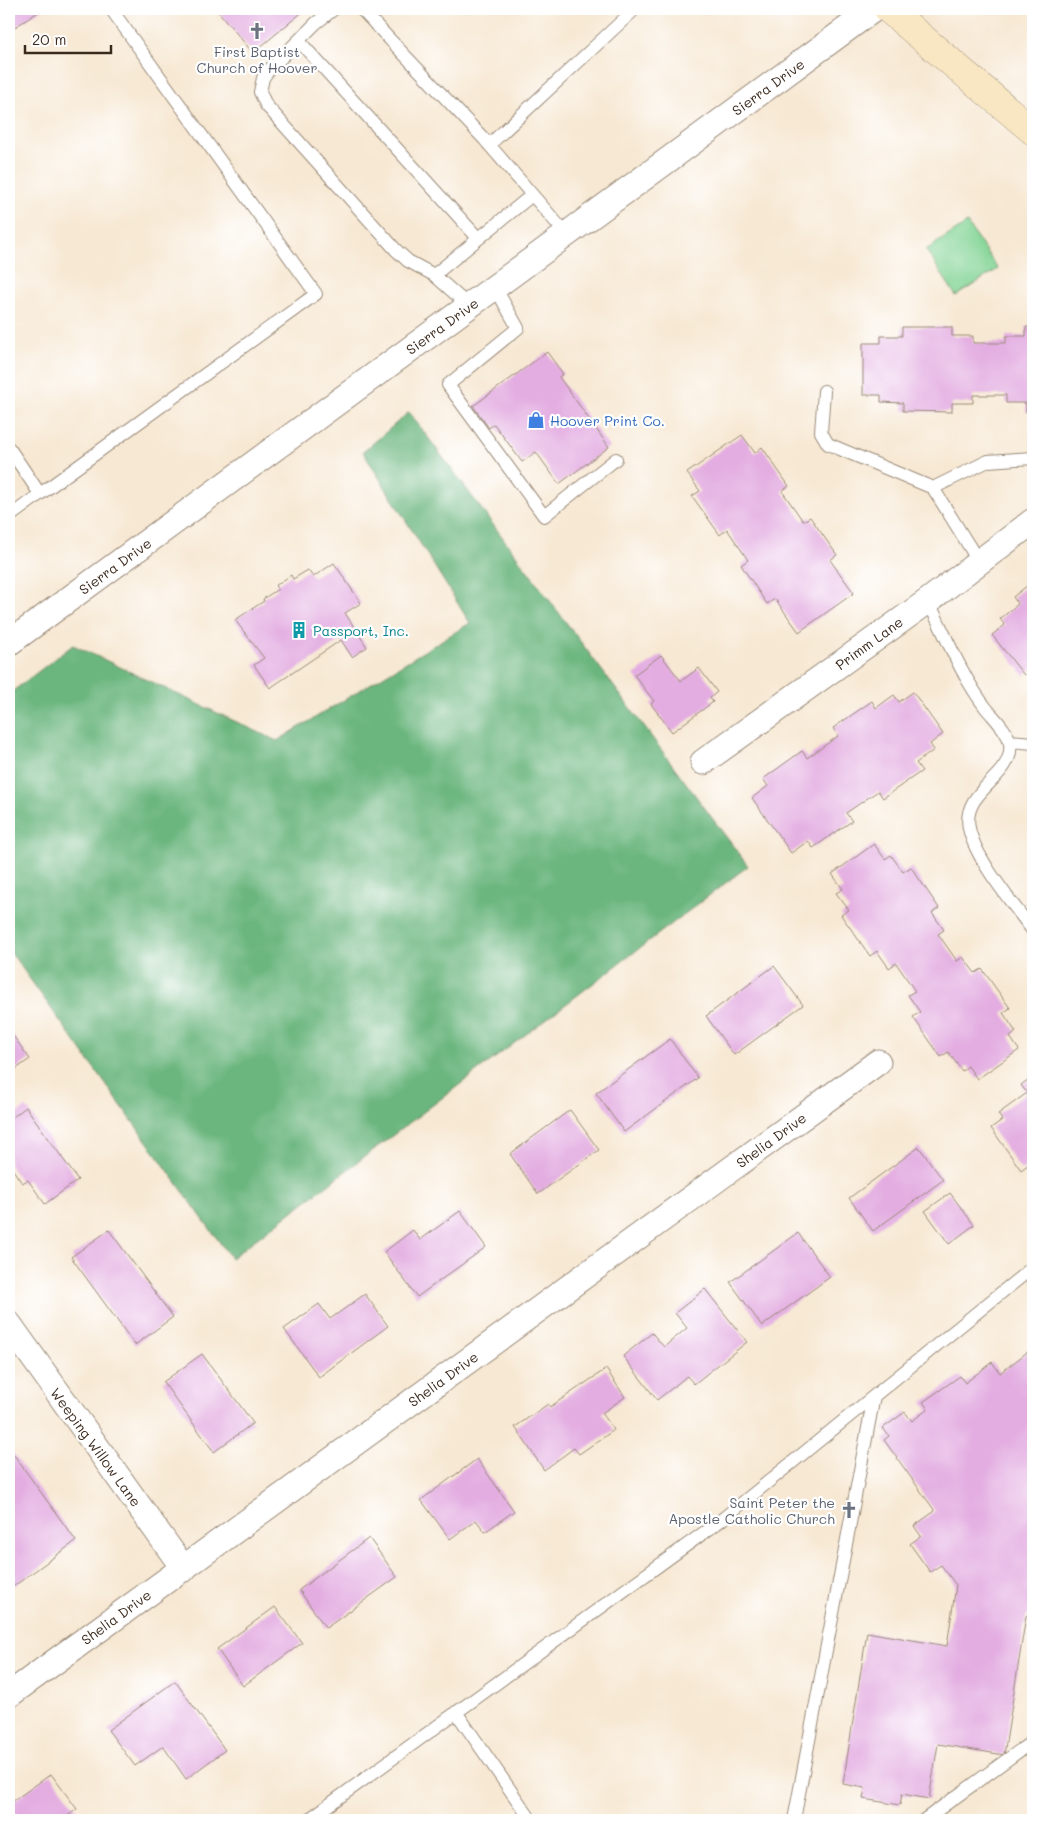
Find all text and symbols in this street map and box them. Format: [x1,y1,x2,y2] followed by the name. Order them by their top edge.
[247,21,267,41] church icon: First Baptist Church of Hoover
[25,22,111,54] scale bar
[32,29,66,49] text: 20 m
[196,42,318,77] place label: First Baptist Church of Hoover
[728,54,808,120] street label: Sierra Drive
[402,293,482,359] street label: Sierra Drive
[526,410,546,430] shop icon: Hoover Print Co.
[550,411,665,430] place label: Hoover Print Co.
[75,533,155,599] street label: Sierra Drive
[831,612,907,674] street label: Primm Lane
[289,620,309,640] building icon: Passport, Inc.
[313,621,409,640] place label: Passport, Inc.
[732,1108,810,1172] street label: Shelia Drive
[404,1347,482,1411] street label: Shelia Drive
[46,1384,146,1510] street label: Weeping Willow Lane
[668,1493,835,1528] place label: Saint Peter the Apostle Catholic Church
[839,1500,859,1520] church icon: Saint Peter the Apostle Catholic Church
[77,1585,155,1649] street label: Shelia Drive

